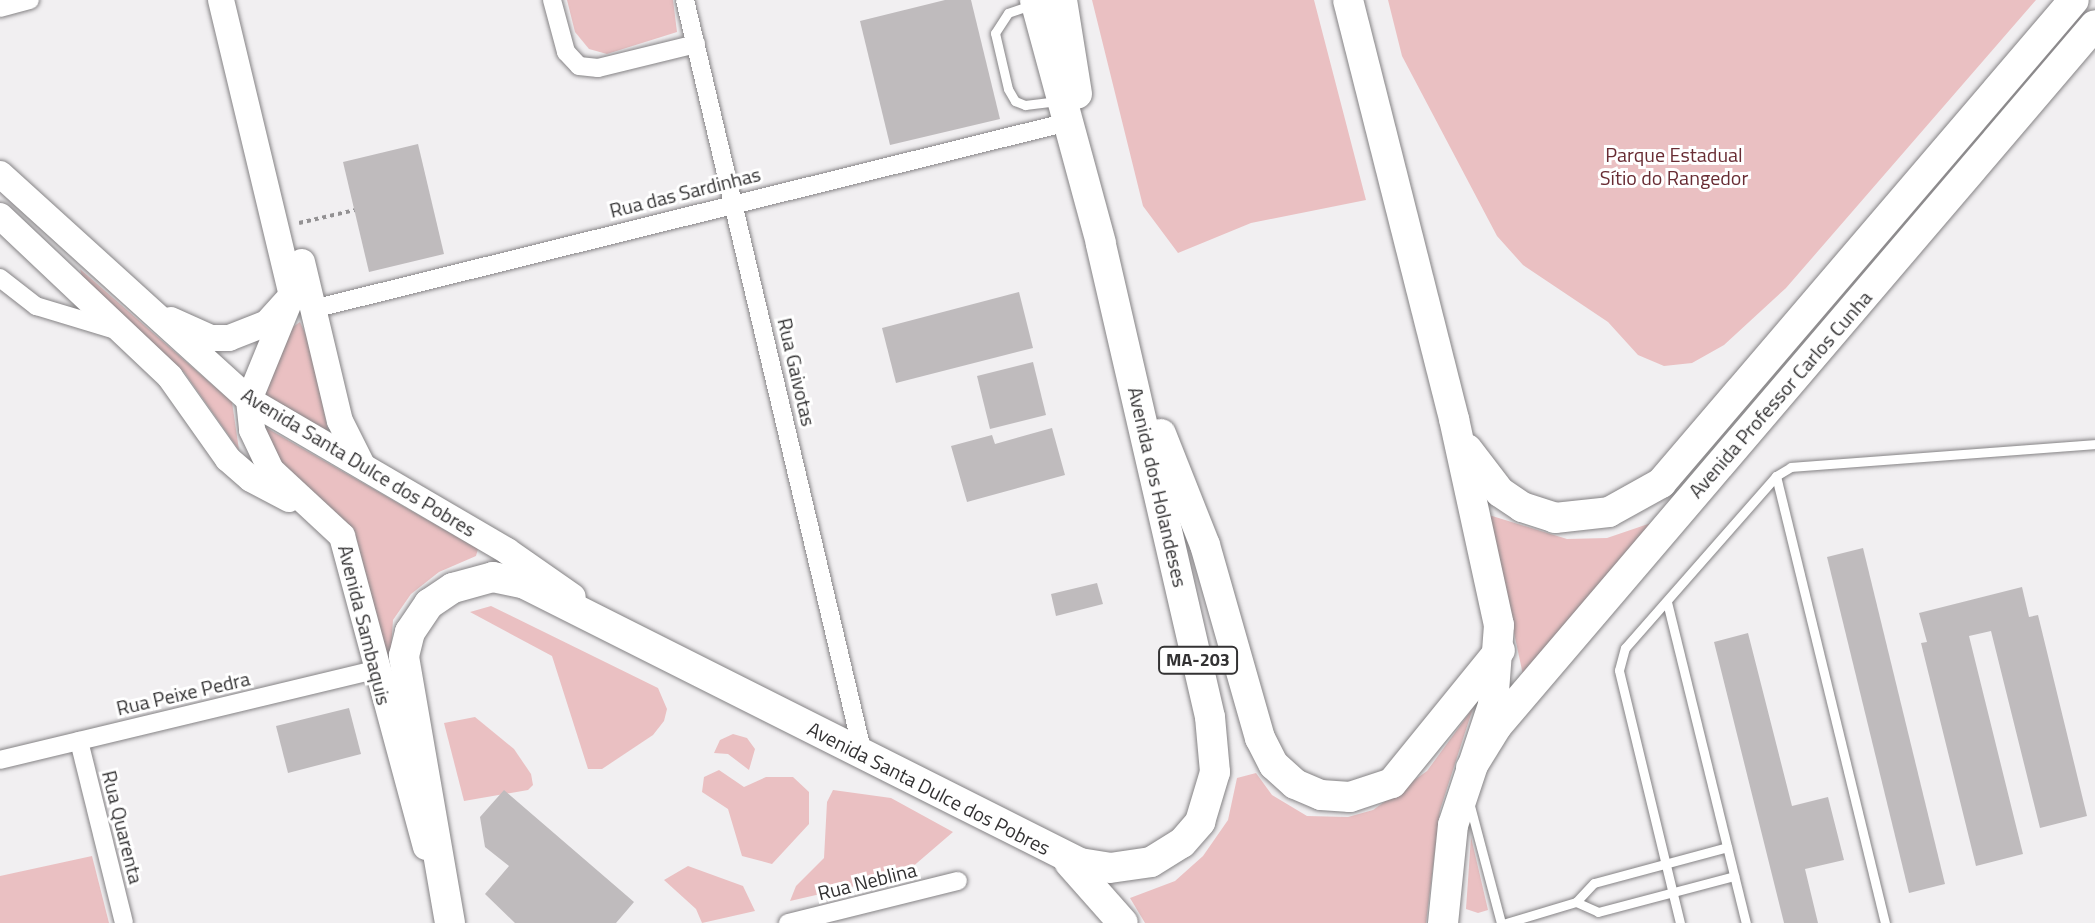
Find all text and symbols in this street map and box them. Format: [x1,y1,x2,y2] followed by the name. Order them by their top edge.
[1600,142,1748,189] park label: Parque Estadual Sítio do Rangedor
[607,162,763,222] street label: Rua das Sardinhas
[1683,285,1877,503] street label: Avenida Professor Carlos Cunha
[773,316,821,428] street label: Rua Gaivotas
[237,382,481,542] street label: Avenida Santa Dulce dos Pobres
[1123,385,1193,589] street label: Avenida dos Holandeses
[333,542,397,708] street label: Avenida Sambaquis
[1158,646,1238,674] road number: MA-203
[114,666,252,720] street label: Rua Peixe Pedra
[804,716,1054,860] street label: Avenida Santa Dulce dos Pobres
[97,768,149,886] street label: Rua Quarenta
[815,857,919,905] street label: Rua Neblina

